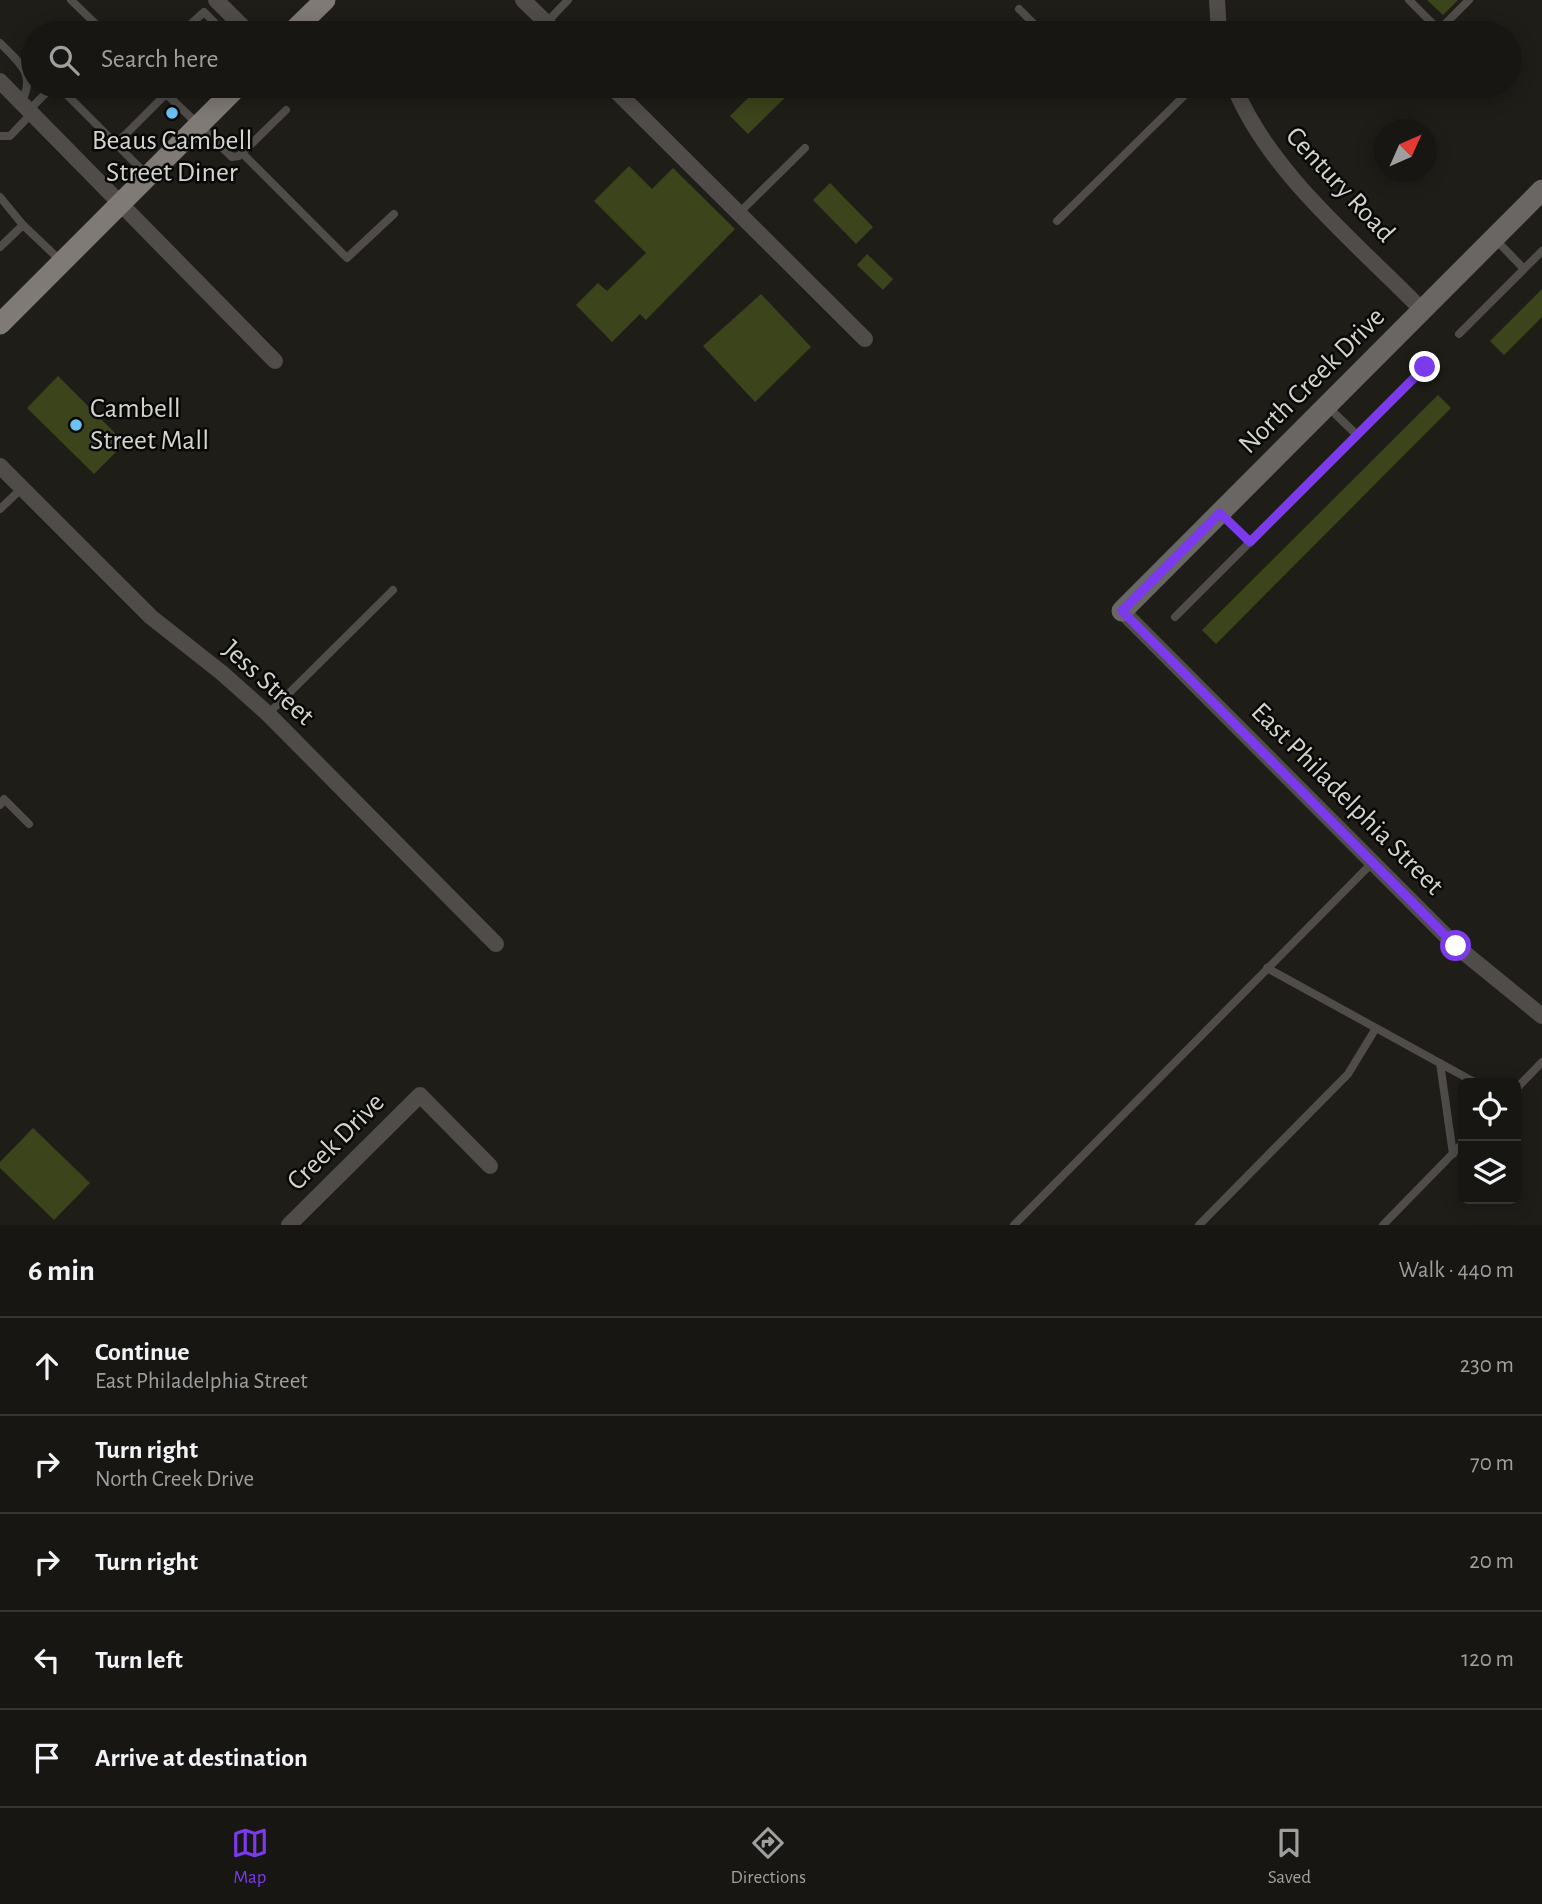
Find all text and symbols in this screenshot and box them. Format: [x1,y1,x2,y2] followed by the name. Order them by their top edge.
[21,21,1521,98] search box
[45,41,83,79] icon: search
[101,46,219,72] text: Search here
[164,105,180,121] marker: Beaus Cambell Street Diner
[1374,119,1437,182] north arrow
[1280,122,1400,248] street label: Century Road
[92,127,252,187] place label: Beaus Cambell Street Diner
[1234,303,1390,459] street label: North Creek Drive
[1409,351,1440,382] route end
[90,395,209,455] place label: Cambell Street Mall
[68,417,84,433] marker: Cambell Street Mall
[217,635,319,731] street label: Jess Street
[1246,698,1448,900] street label: East Philadelphia Street
[1440,930,1471,961] route start
[1458,1078,1521,1204] map controls
[1458,1078,1521,1141] button: locate
[282,1088,390,1196] street label: Creek Drive
[1458,1141,1521,1204] button: layers
[28,1256,95,1286] text: 6 min
[1399,1259,1514,1282] text: Walk · 440 m
[95,1339,190,1365] text: Continue
[28,1347,66,1385] icon: ahead
[1460,1354,1514,1377] text: 230 m
[95,1370,308,1393] text: East Philadelphia Street
[95,1437,198,1463] text: Turn right
[28,1445,66,1483] icon: right
[1470,1452,1514,1475] text: 70 m
[95,1468,254,1491] text: North Creek Drive
[28,1543,66,1581] icon: right
[95,1549,198,1575] text: Turn right
[1469,1550,1514,1573] text: 20 m
[28,1641,66,1679] icon: left
[95,1647,183,1673] text: Turn left
[1461,1648,1514,1671] text: 120 m
[28,1739,66,1777] icon: arrive
[95,1745,308,1771] text: Arrive at destination
[231,1824,269,1889] tab: Map
[730,1824,806,1889] tab: Directions
[1268,1824,1311,1889] tab: Saved

